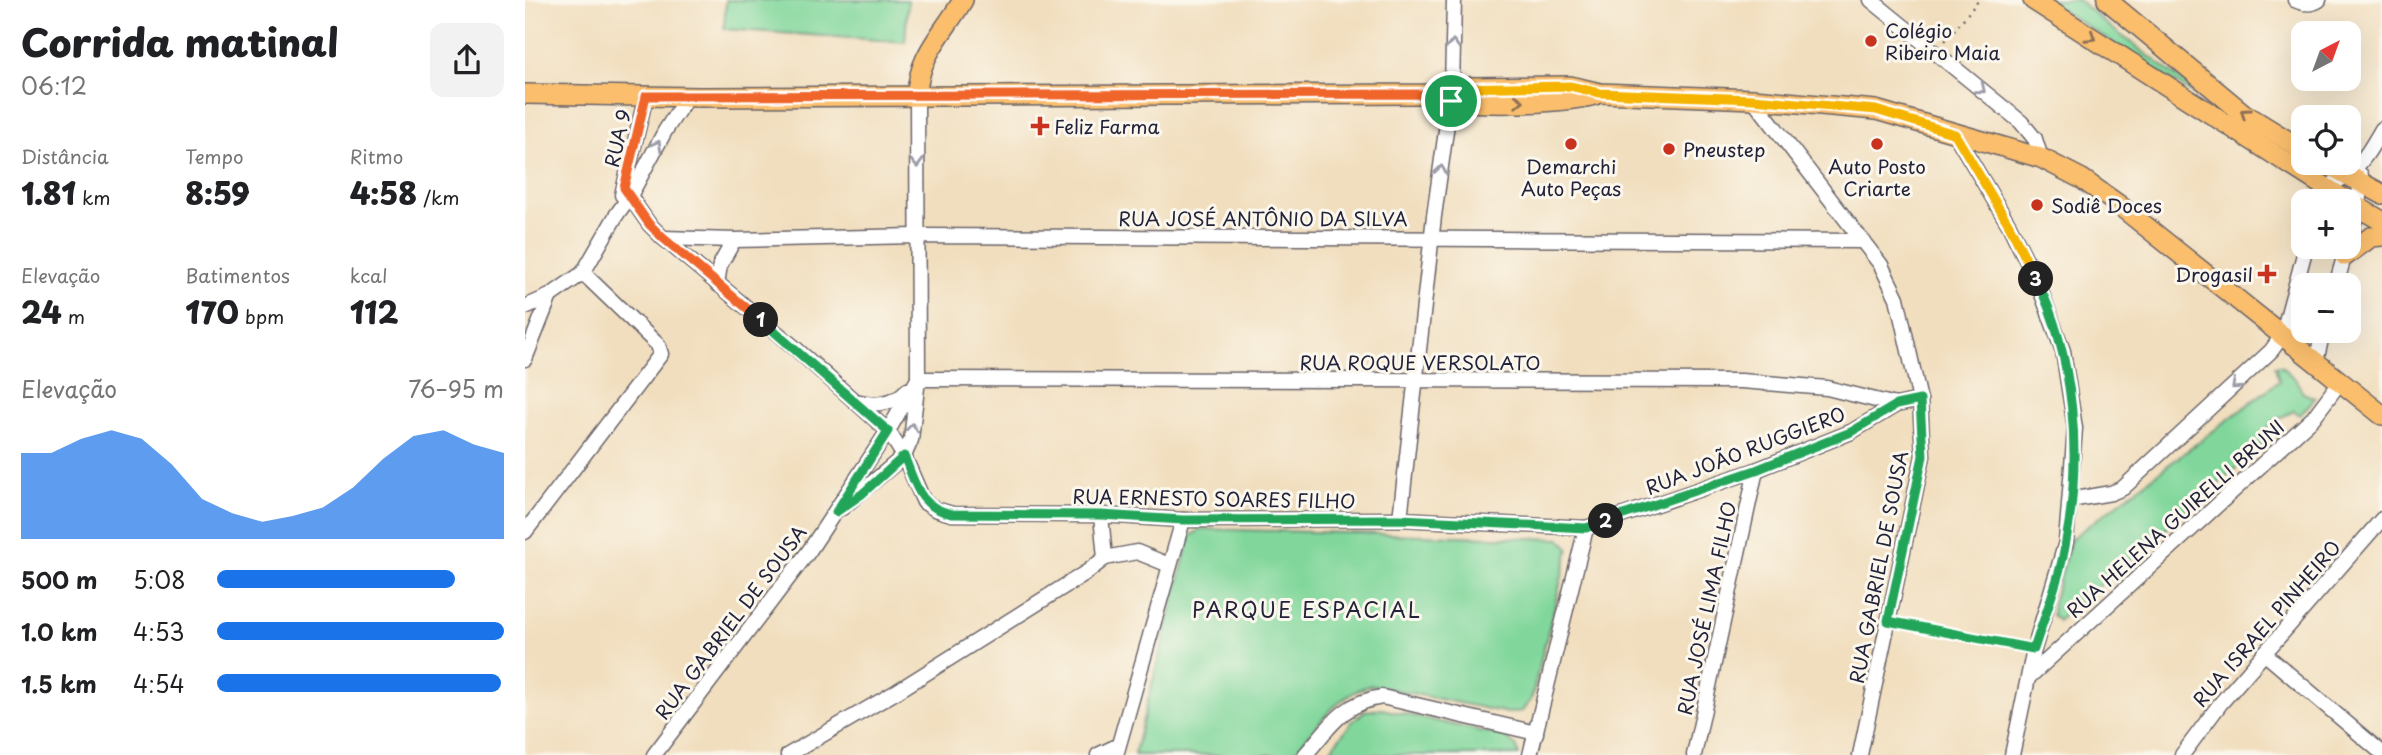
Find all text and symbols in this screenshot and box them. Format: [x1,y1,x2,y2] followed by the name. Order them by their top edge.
[21,13,338,70] text: Corrida matinal
[1885,16,2000,66] place label: Colégio Ribeiro Maia
[2291,21,2361,91] north arrow
[2291,21,2361,343] map controls
[430,23,504,97] button: share
[2083,29,2096,42] one-way arrow
[1863,33,1879,49] marker: Colégio Ribeiro Maia
[1445,38,1461,49] one-way arrow
[21,68,87,103] text: 06:12
[1421,71,1481,131] pin
[1973,81,1985,94] one-way arrow
[1432,82,1470,120] icon: arrive
[1514,94,1525,109] one-way arrow
[2291,105,2361,175] button: locate
[597,106,637,170] street label: RUA 9
[2240,109,2253,121] one-way arrow
[1054,112,1159,140] place label: Feliz Farma
[1032,118,1048,134] marker: Feliz Farma
[1683,135,1765,163] place label: Pneustep
[1563,136,1579,152] marker: Demarchi Auto Peças
[1869,136,1885,152] marker: Auto Posto Criarte
[649,140,662,153] one-way arrow
[1661,141,1677,157] marker: Pneustep
[21,142,109,170] text: Distância
[185,142,243,170] text: Tempo
[350,142,403,170] text: Ritmo
[1521,152,1621,202] place label: Demarchi Auto Peças
[1828,152,1926,202] place label: Auto Posto Criarte
[910,158,925,169] one-way arrow
[1433,165,1448,176] one-way arrow
[21,170,76,215] text: 1.81
[185,170,250,215] text: 8:59
[350,170,417,215] text: 4:58
[76,183,111,211] text: km
[417,183,460,211] text: /km
[2291,189,2361,259] button: +
[2051,191,2162,219] place label: Sodiê Doces
[2029,197,2045,213] marker: Sodiê Doces
[1118,204,1408,232] street label: RUA JOSÉ ANTÔNIO DA SILVA
[2175,260,2253,288] place label: Drogasil
[21,261,100,289] text: Elevação
[185,261,290,289] text: Batimentos
[350,261,388,289] text: kcal
[2019,262,2053,296] pin: 3
[2029,264,2042,292] text: 3
[2259,266,2275,282] marker: Drogasil
[2291,273,2361,343] button: −
[21,289,62,334] text: 24
[185,289,239,334] text: 170
[350,289,398,334] text: 112
[62,302,85,330] text: m
[239,302,284,330] text: bpm
[743,302,779,338] pin: 1
[756,305,765,333] text: 1
[1300,348,1540,376] street label: RUA ROQUE VERSOLATO
[21,371,117,406] text: Elevação
[408,371,504,406] text: 76–95 m
[2231,377,2244,390] one-way arrow
[1641,399,1849,501] street label: RUA JOÃO RUGGIERO
[2060,412,2290,624] street label: RUA HELENA GUIRELLI BRUNI
[905,423,920,434] one-way arrow
[1842,448,1914,686] street label: RUA GABRIEL DE SOUSA
[1072,482,1356,514] street label: RUA ERNESTO SOARES FILHO
[1670,499,1742,717] street label: RUA JOSÉ LIMA FILHO
[1589,504,1623,538] pin: 2
[1599,506,1612,534] text: 2
[648,519,812,725] street label: RUA GABRIEL DE SOUSA
[2186,534,2346,712] street label: RUA ISRAEL PINHEIRO
[21,562,98,597] text: 500 m
[133,562,186,597] text: 5:08
[1192,593,1422,625] district label: PARQUE ESPACIAL
[21,614,98,649] text: 1.0 km
[133,614,184,649] text: 4:53
[21,666,97,701] text: 1.5 km
[133,666,185,701] text: 4:54

